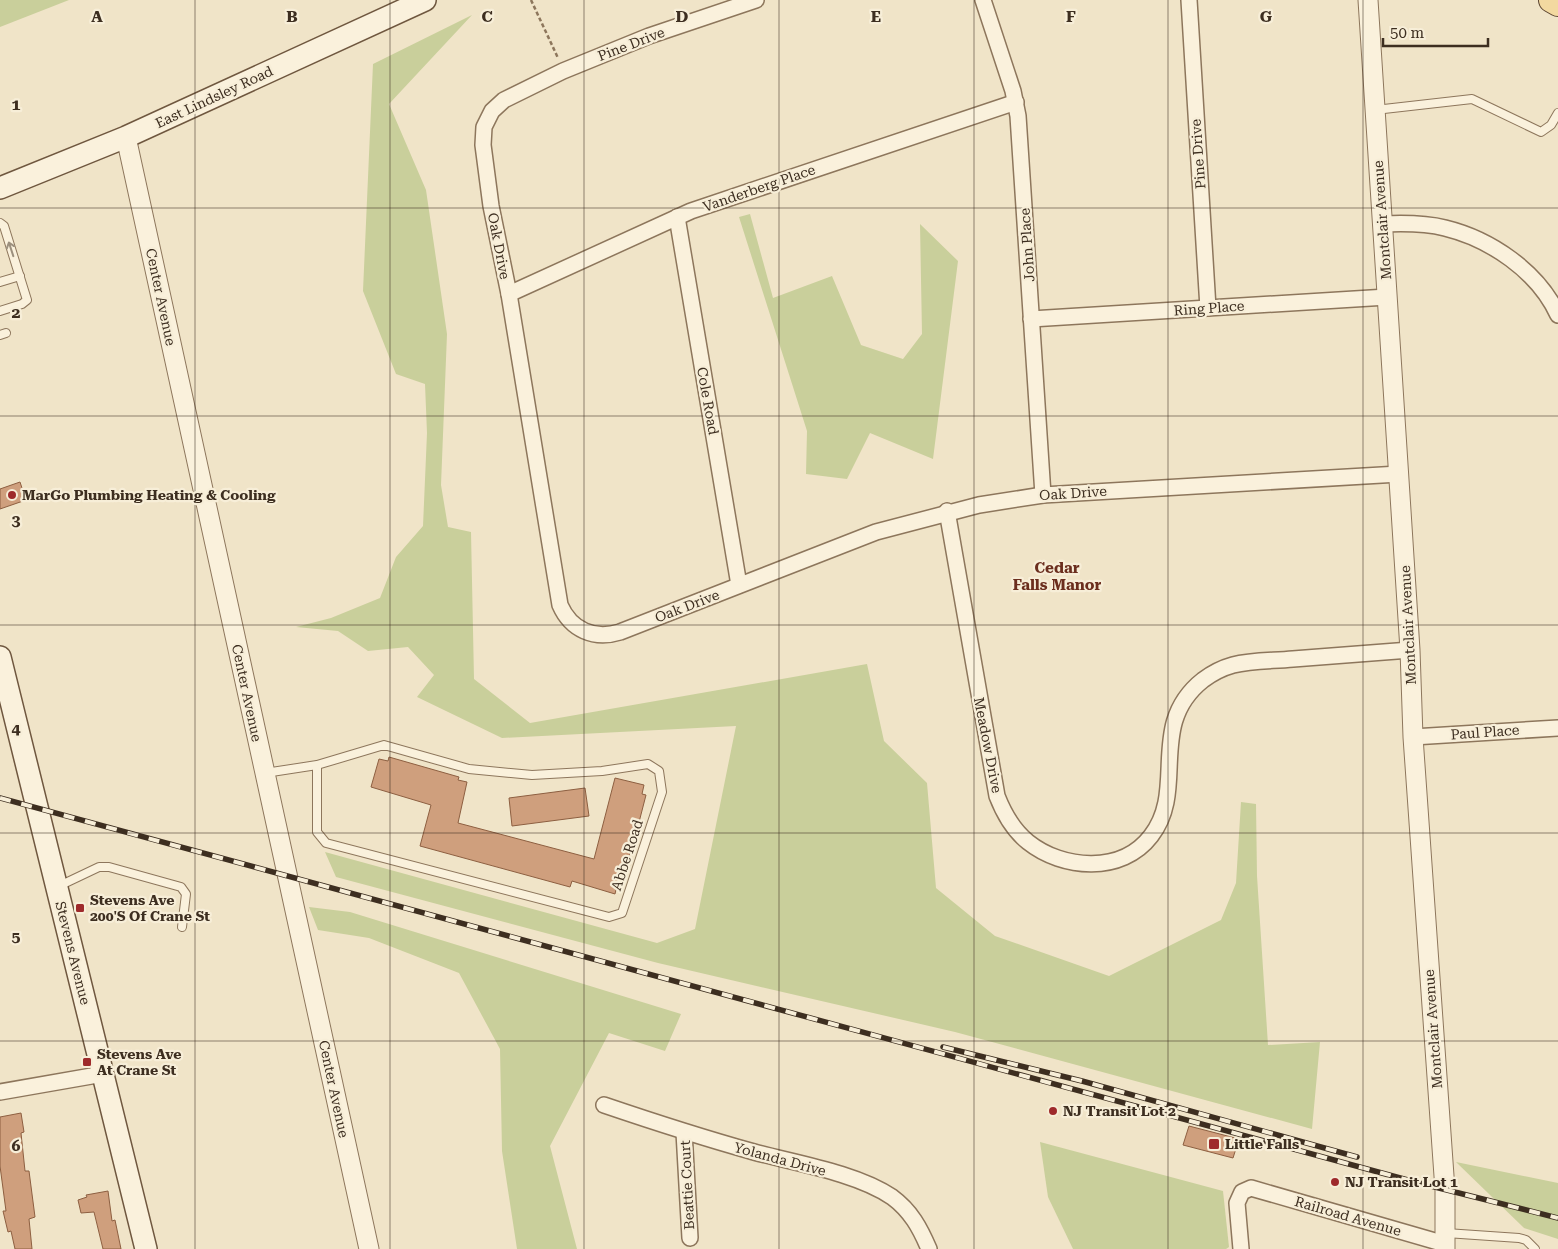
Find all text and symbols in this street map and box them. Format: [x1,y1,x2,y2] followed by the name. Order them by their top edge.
[91,7,103,26] text: A
[286,7,298,26] text: B
[481,7,493,26] text: C
[676,7,689,26] text: D
[871,7,881,26] text: E
[1066,7,1076,26] text: F
[1260,7,1273,26] text: G
[1383,15,1488,47] scale bar
[595,24,667,64] street label: Pine Drive
[1390,24,1425,42] text: 50 m
[153,63,275,131] street label: East Lindsley Road
[12,95,21,114] text: 1
[1188,118,1208,190] street label: Pine Drive
[1370,159,1394,280] street label: Montclair Avenue
[701,161,818,215] street label: Vanderberg Place
[1016,207,1038,283] street label: John Place
[485,211,513,281] street label: Oak Drive
[6,241,16,257] one-way arrow
[143,247,179,347] street label: Center Avenue
[1173,298,1245,318] street label: Ring Place
[12,303,21,322] text: 2
[694,366,722,436] street label: Cole Road
[1039,483,1108,503] street label: Oak Drive
[22,487,276,503] place label: MarGo Plumbing Heating & Cooling
[6,489,18,501] marker: MarGo Plumbing Heating & Cooling
[12,511,21,530] text: 3
[1013,559,1101,594] district label: Cedar Falls Manor
[1397,565,1419,685] street label: Montclair Avenue
[653,586,722,626] street label: Oak Drive
[229,643,265,743] street label: Center Avenue
[971,696,1005,795] street label: Meadow Drive
[12,719,21,738] text: 4
[1450,722,1520,742] street label: Paul Place
[608,817,646,893] street label: Abbe Road
[90,892,210,924] place label: Stevens Ave 200'S Of Crane St
[52,900,94,1007] street label: Stevens Avenue
[74,902,86,914] marker: Stevens Ave 200'S Of Crane St
[12,927,21,946] text: 5
[1421,968,1445,1089] street label: Montclair Avenue
[316,1039,352,1139] street label: Center Avenue
[97,1046,182,1078] place label: Stevens Ave At Crane St
[81,1056,93,1068] marker: Stevens Ave At Crane St
[1063,1103,1176,1119] place label: NJ Transit Lot 2
[1047,1105,1059,1117] marker: NJ Transit Lot 2
[12,1136,21,1155] text: 6
[1225,1136,1299,1152] place label: Little Falls
[1207,1137,1221,1151] marker: Little Falls
[732,1139,828,1179] street label: Yolanda Drive
[677,1140,697,1230] street label: Beattie Court
[1345,1174,1458,1190] place label: NJ Transit Lot 1
[1329,1176,1341,1188] marker: NJ Transit Lot 1
[1293,1193,1403,1239] street label: Railroad Avenue

